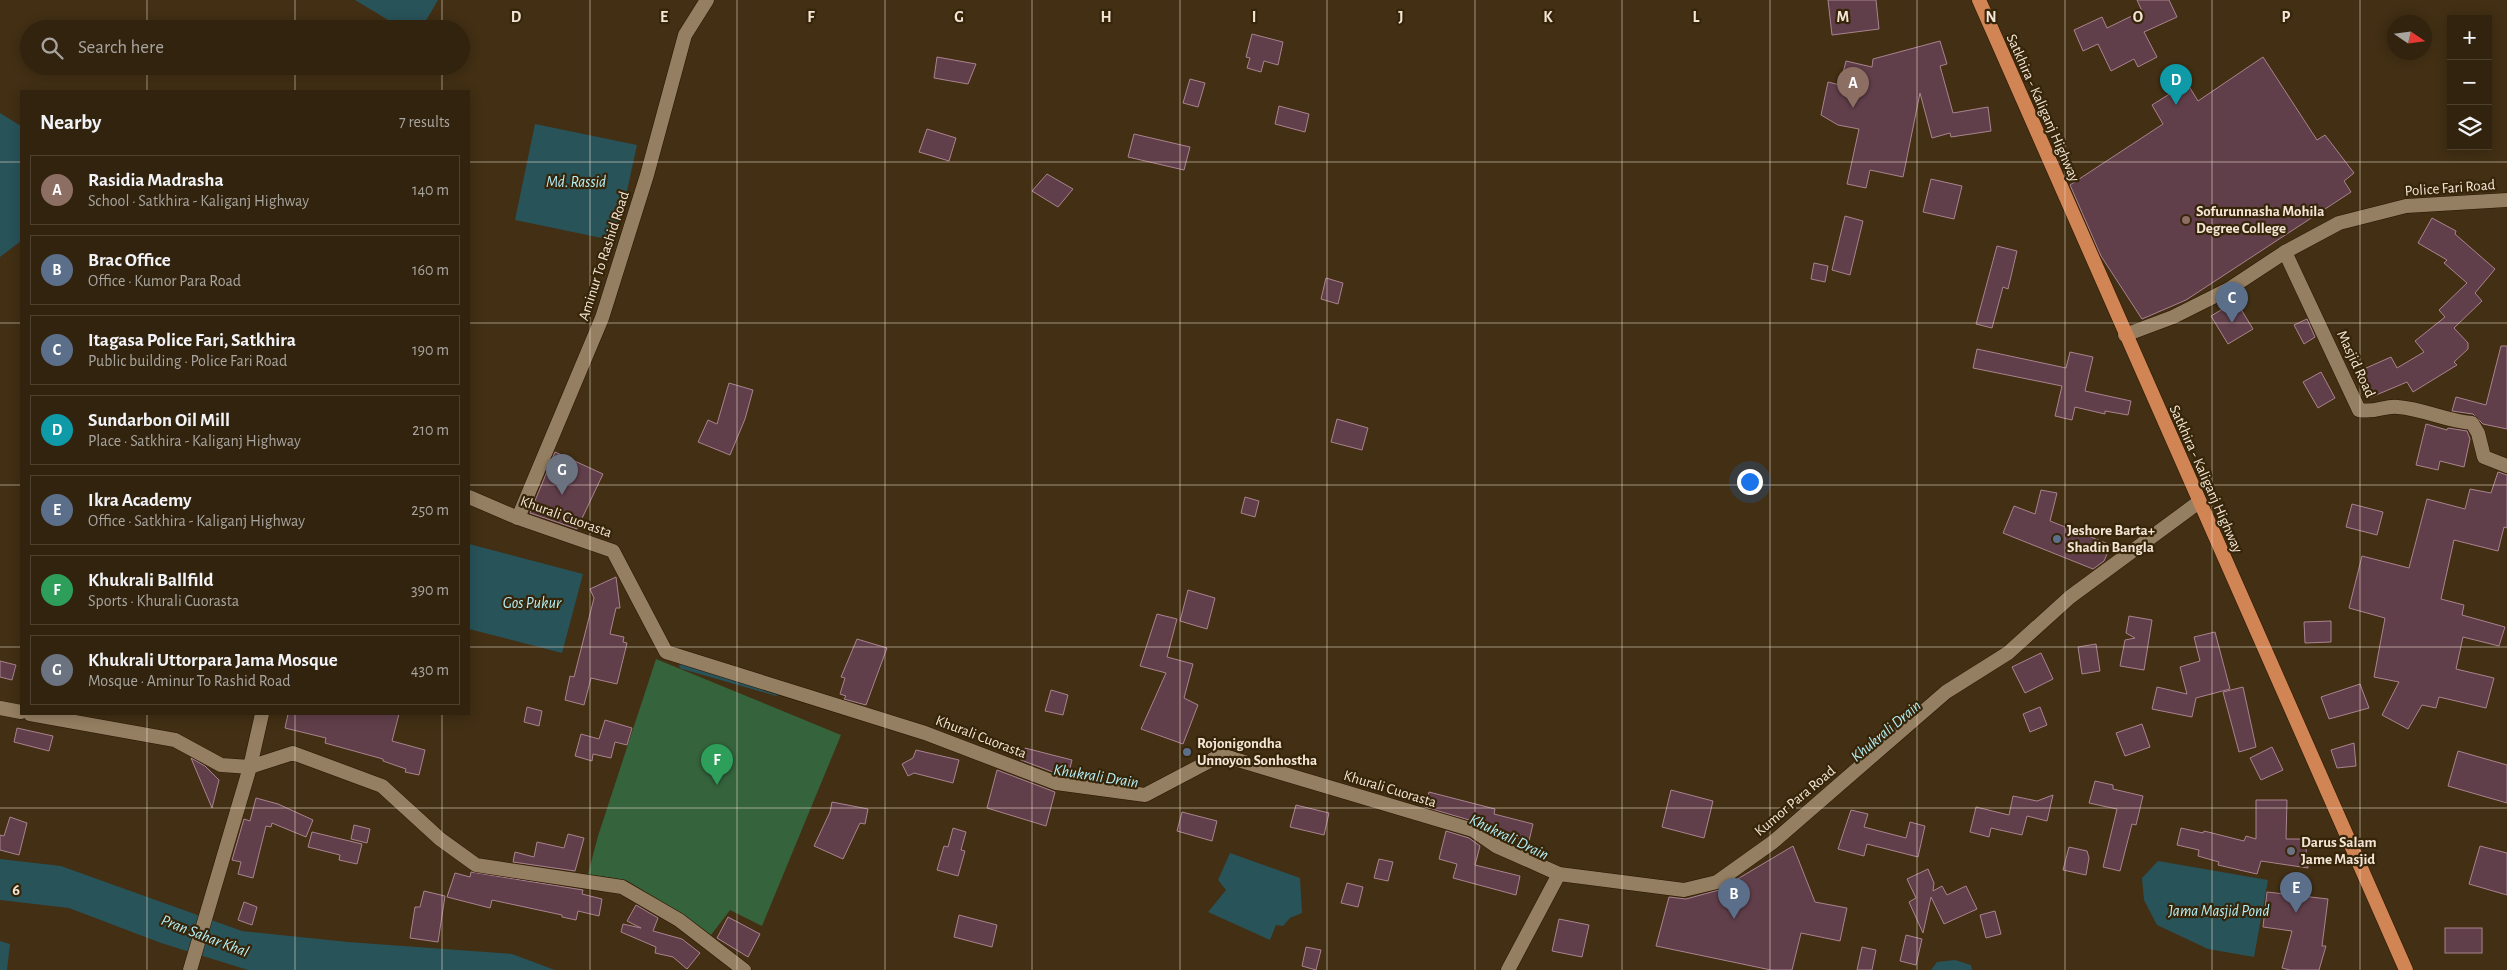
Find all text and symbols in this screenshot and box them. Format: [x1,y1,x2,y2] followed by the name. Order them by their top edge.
[511,9,522,25] text: D
[660,9,668,25] text: E
[807,9,815,25] text: F
[954,9,964,25] text: G
[1100,9,1112,25] text: H
[1252,9,1256,25] text: I
[1398,9,1404,25] text: J
[1543,9,1553,25] text: K
[1693,9,1700,25] text: L
[1837,9,1849,25] text: M
[1985,9,1997,25] text: N
[2133,9,2143,25] text: O
[2282,9,2291,25] text: P
[2387,15,2432,60] north arrow
[2447,15,2492,150] map controls
[2447,15,2492,60] button: +
[20,20,470,75] search box
[2004,32,2083,185] street label: Satkhira - Kaliganj Highway
[38,34,66,62] icon: search
[78,38,164,57] text: Search here
[2447,60,2492,105] button: −
[2160,64,2192,105] pin: D
[1837,67,1869,108] pin: A
[2447,105,2492,150] button: layers
[40,112,101,133] text: Nearby
[399,114,450,130] text: 7 results
[88,171,224,190] text: Rasidia Madrasha
[546,174,606,190] water label: Md. Rassid
[2404,177,2496,199] street label: Police Fari Road
[52,182,62,198] text: A
[412,182,449,198] text: 140 m
[576,189,632,322] street label: Aminur To Rashid Road
[88,193,309,209] text: School · Satkhira - Kaliganj Highway
[2196,204,2324,236] place label: Sofurunnasha Mohila Degree College
[2180,214,2192,226] marker: Sofurunnasha Mohila Degree College
[88,251,171,270] text: Brac Office
[52,262,62,278] text: B
[412,262,449,278] text: 160 m
[88,273,241,289] text: Office · Kumor Para Road
[2216,282,2248,323] pin: C
[2334,328,2378,400] street label: Masjid Road
[88,331,296,350] text: Itagasa Police Fari, Satkhira
[53,342,61,358] text: C
[412,342,449,358] text: 190 m
[88,353,287,369] text: Public building · Police Fari Road
[2167,403,2246,556] street label: Satkhira - Kaliganj Highway
[88,411,230,430] text: Sundarbon Oil Mill
[52,422,62,438] text: D
[412,422,449,438] text: 210 m
[88,433,301,449] text: Place · Satkhira - Kaliganj Highway
[546,454,578,495] pin: G
[1737,469,1763,495] your location
[88,491,192,510] text: Ikra Academy
[518,493,614,541] street label: Khurali Cuorasta
[53,502,61,518] text: E
[411,502,449,518] text: 250 m
[88,513,305,529] text: Office · Satkhira - Kaliganj Highway
[2067,523,2155,555] place label: Jeshore Barta+ Shadin Bangla
[2051,533,2063,545] marker: Jeshore Barta+ Shadin Bangla
[88,571,213,590] text: Khukrali Ballfild
[53,582,61,598] text: F
[411,582,449,598] text: 390 m
[88,593,239,609] text: Sports · Khurali Cuorasta
[503,595,562,611] water label: Gos Pukur
[88,651,338,670] text: Khukrali Uttorpara Jama Mosque
[52,662,62,678] text: G
[411,662,449,678] text: 430 m
[88,673,291,689] text: Mosque · Aminur To Rashid Road
[1848,697,1924,765] water label: Khukrali Drain
[933,713,1029,761] street label: Khurali Cuorasta
[1197,736,1317,768] place label: Rojonigondha Unnoyon Sonhostha
[701,744,733,785] pin: F
[1181,746,1193,758] marker: Rojonigondha Unnoyon Sonhostha
[1052,761,1140,791] water label: Khukrali Drain
[1752,763,1838,839] street label: Kumor Para Road
[1342,768,1438,810] street label: Khurali Cuorasta
[1467,811,1551,863] water label: Khukrali Drain
[2301,835,2377,867] place label: Darus Salam Jame Masjid
[2285,845,2297,857] marker: Darus Salam Jame Masjid
[2280,872,2312,913] pin: E
[1718,878,1750,919] pin: B
[12,882,20,898] text: 6
[2167,903,2270,920] water label: Jama Masjid Pond
[159,912,251,960] water label: Pran Sahar Khal

